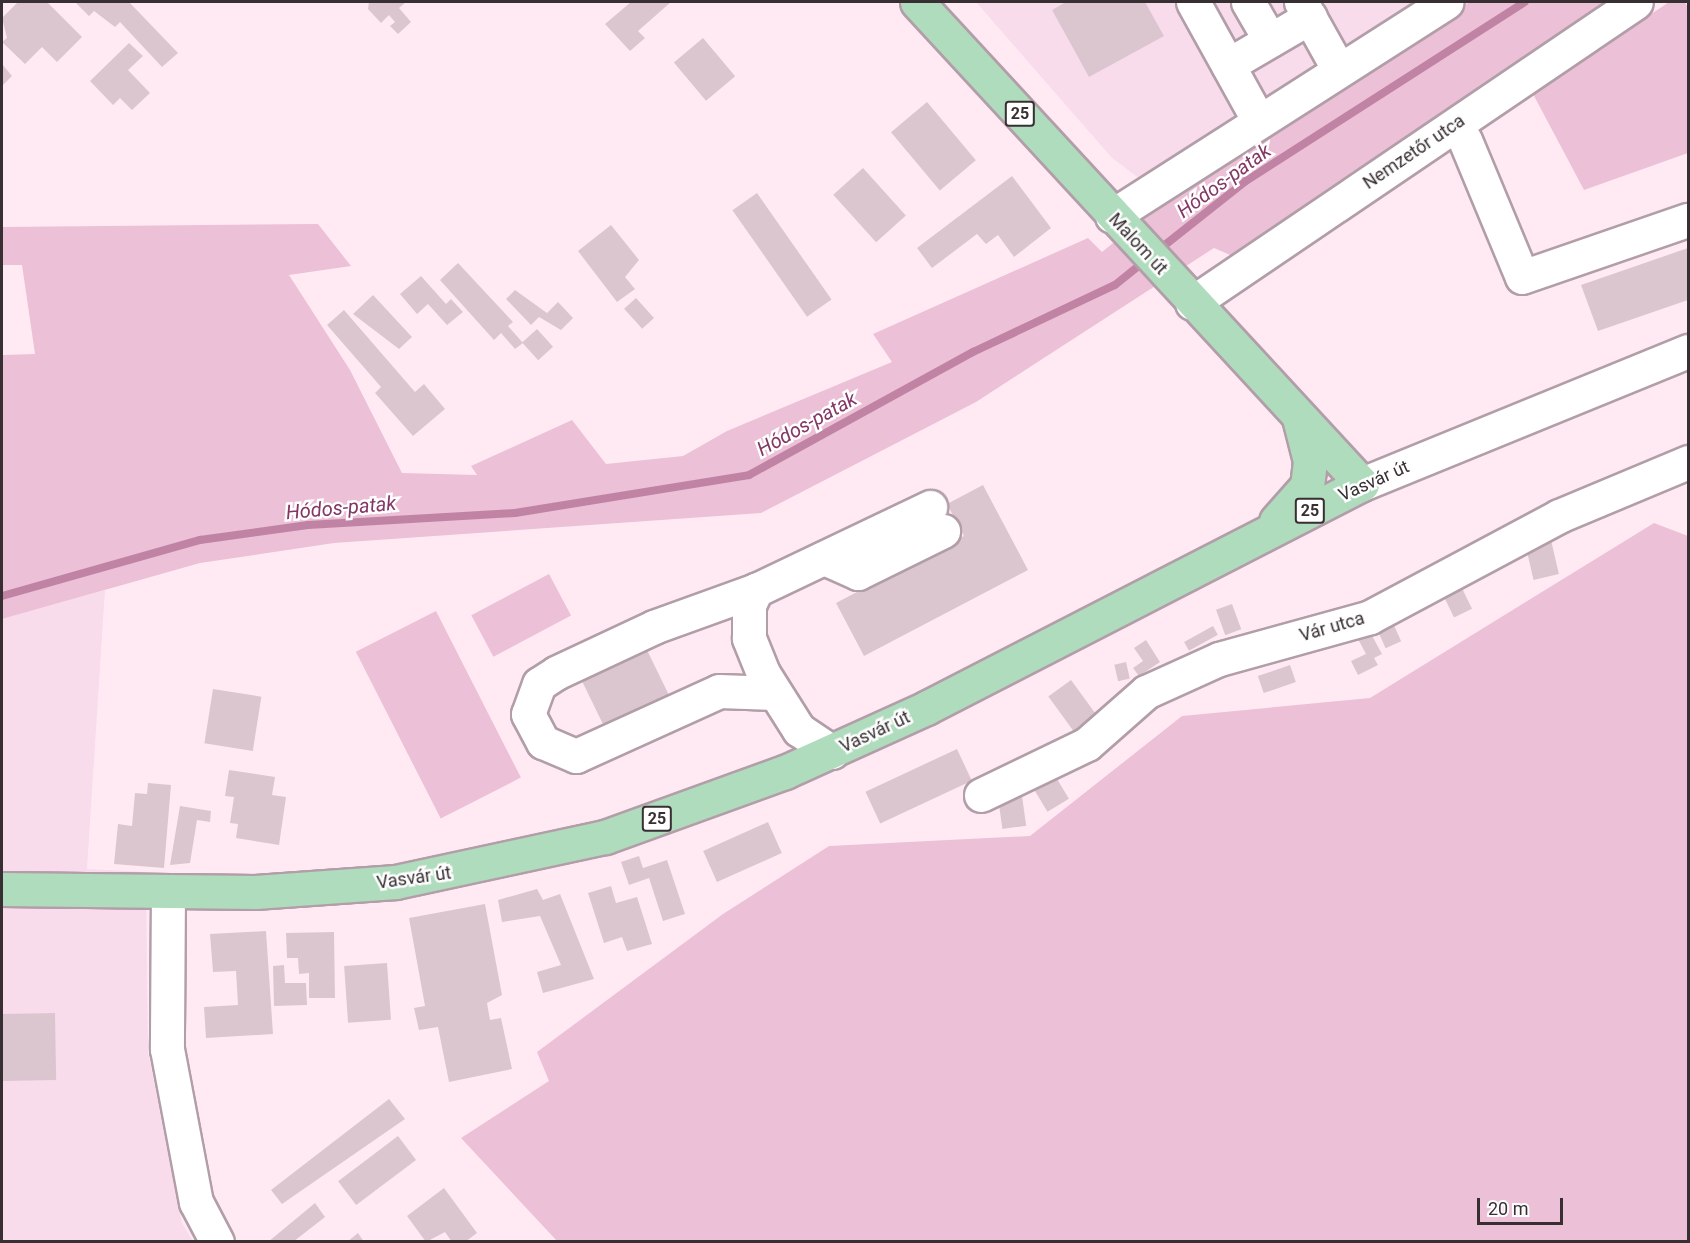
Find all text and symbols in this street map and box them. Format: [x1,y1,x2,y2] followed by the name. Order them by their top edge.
[1004,101,1036,127] road number: 25
[1359,110,1469,194] street label: Nemzetőr utca
[1172,139,1276,223] water label: Hódos-patak
[1104,209,1172,279] street label: Malom út
[753,387,861,461] water label: Hódos-patak
[1335,456,1413,506] street label: Vasvár út
[285,491,397,525] water label: Hódos-patak
[1294,498,1326,524] road number: 25
[1297,607,1367,647] street label: Vár utca
[836,706,914,758] street label: Vasvár út
[640,806,674,832] road number: 25
[375,862,453,894] street label: Vasvár út
[1480,1186,1566,1224] scale bar
[1488,1198,1528,1219] text: 20 m

